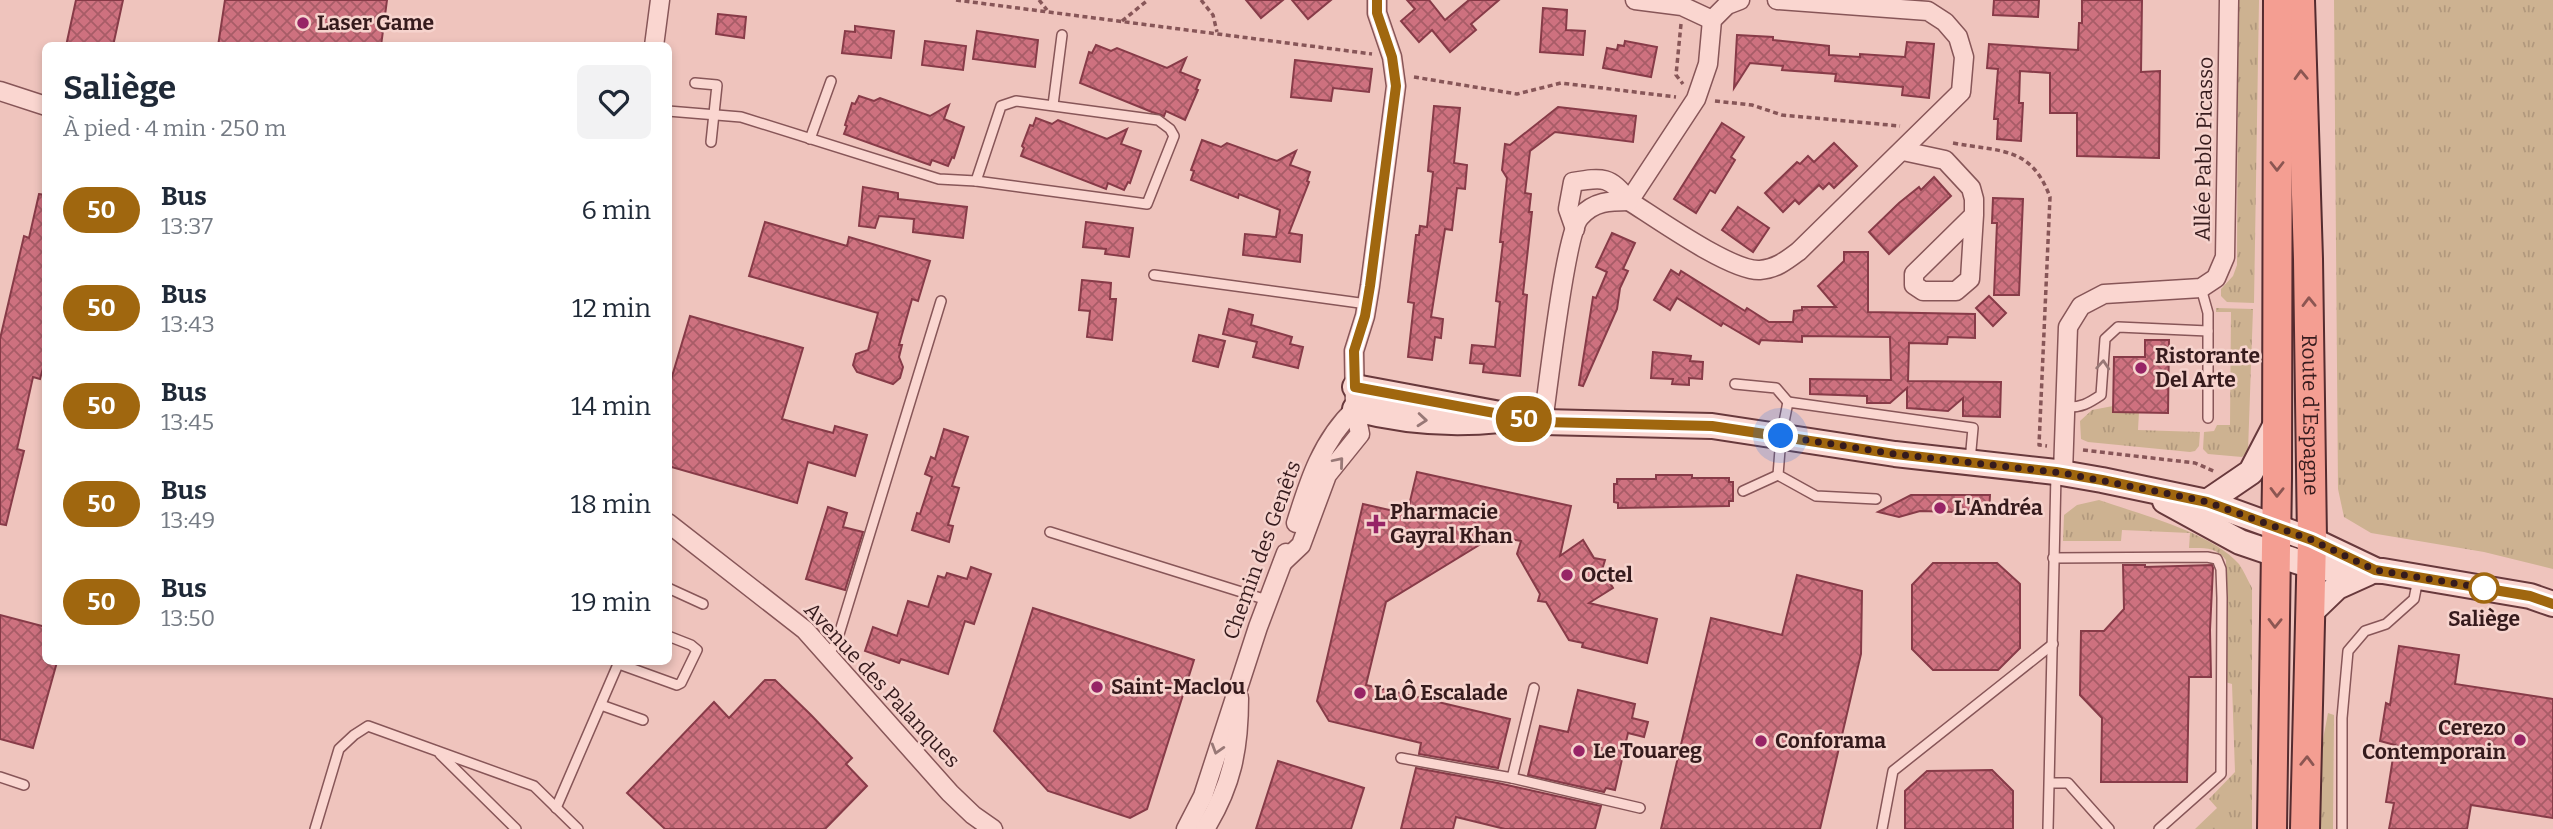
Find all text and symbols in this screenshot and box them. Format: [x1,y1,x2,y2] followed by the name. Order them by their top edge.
[317,10,434,36] place label: Laser Game
[295,15,311,31] marker: Laser Game
[2189,57,2219,241] street label: Allée Pablo Picasso
[577,65,651,139] button: heart
[63,68,176,108] text: Saliège
[2294,69,2309,80] one-way arrow
[63,114,286,142] text: À pied · 4 min · 250 m
[2269,161,2285,172] one-way arrow
[161,181,207,212] text: Bus
[582,195,651,226] text: 6 min
[87,196,116,224] text: 50
[161,212,213,240] text: 13:37
[161,279,207,310] text: Bus
[572,293,651,324] text: 12 min
[87,294,116,322] text: 50
[2301,296,2316,307] one-way arrow
[161,310,215,338] text: 13:43
[2296,334,2324,496] street label: Route d'Espagne
[2155,343,2260,393] place label: Ristorante Del Arte
[2095,359,2110,370] one-way arrow
[2133,360,2149,376] marker: Ristorante Del Arte
[161,377,207,408] text: Bus
[571,391,651,422] text: 14 min
[87,392,116,420] text: 50
[1492,396,1556,442] line badge: 50
[1510,405,1538,433] text: 50
[161,408,214,436] text: 13:45
[1417,412,1428,427] one-way arrow
[1763,418,1798,453] your location
[1218,457,1306,643] street label: Chemin des Genêts
[1331,457,1343,470] one-way arrow
[161,475,207,506] text: Bus
[2269,486,2284,497] one-way arrow
[571,489,651,520] text: 18 min
[87,490,116,518] text: 50
[1954,495,2043,521] place label: L'Andréa
[1390,499,1513,549] place label: Pharmacie Gayral Khan
[1932,500,1948,516] marker: L'Andréa
[161,506,215,534] text: 13:49
[1368,516,1384,532] marker: Pharmacie Gayral Khan
[1581,562,1633,588] place label: Octel
[1559,567,1575,583] marker: Octel
[161,573,207,604] text: Bus
[2469,573,2499,603] marker: Saliège
[571,587,651,618] text: 19 min
[87,588,116,616] text: 50
[799,597,965,773] street label: Avenue des Palanques
[161,604,215,632] text: 13:50
[2448,606,2520,632] place label: Saliège
[2267,618,2283,628] one-way arrow
[1111,674,1245,700] place label: Saint-Maclou
[1374,678,1508,706] place label: La Ô Escalade
[1089,679,1105,695] marker: Saint-Maclou
[1352,685,1368,701] marker: La Ô Escalade
[2362,715,2506,765] place label: Cerezo Contemporain
[1775,728,1886,754] place label: Conforama
[2512,732,2528,748] marker: Cerezo Contemporain
[1753,733,1769,749] marker: Conforama
[1593,738,1702,764] place label: Le Touareg
[1211,742,1226,754] one-way arrow
[1571,743,1587,759] marker: Le Touareg
[2299,755,2315,766] one-way arrow

